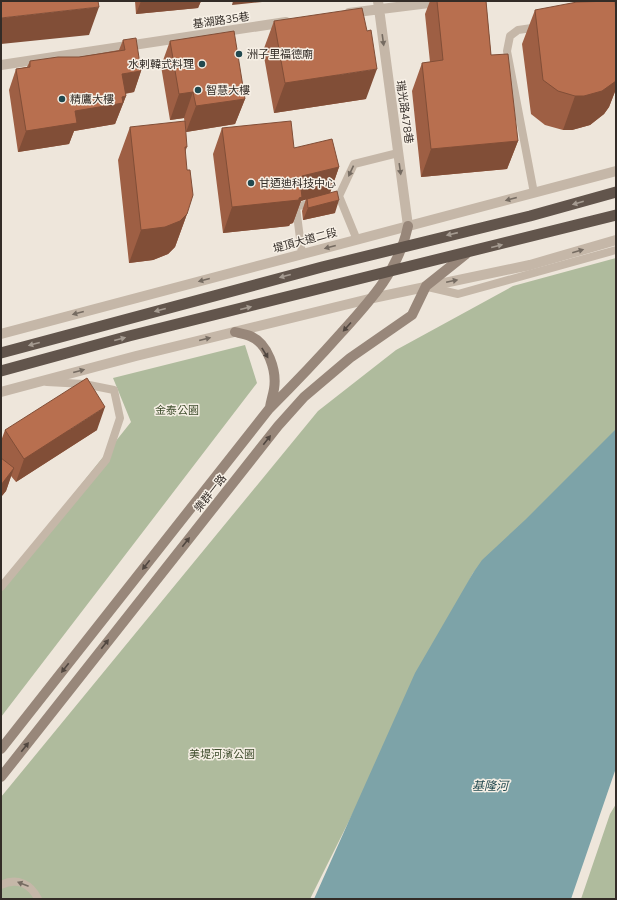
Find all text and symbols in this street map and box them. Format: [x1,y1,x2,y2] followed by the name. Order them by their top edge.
[192,9,250,31] street label: 基湖路35巷
[380,34,386,46] one-way arrow
[247,47,313,61] place label: 洲子里福德廟
[234,49,244,59] marker: 洲子里福德廟
[128,57,194,71] place label: 水剌韓式料理
[197,59,207,69] marker: 水剌韓式料理
[394,79,416,145] street label: 瑞光路478巷
[206,83,250,97] place label: 智慧大樓
[193,85,203,95] marker: 智慧大樓
[70,92,114,106] place label: 精鷹大樓
[57,94,67,104] marker: 精鷹大樓
[397,162,403,175] one-way arrow
[347,165,353,177] one-way arrow
[259,176,336,190] place label: 甘迺迪科技中心
[246,178,256,188] marker: 甘迺迪科技中心
[504,196,516,202] one-way arrow
[572,200,584,206] one-way arrow
[271,225,339,255] street label: 堤頂大道二段
[446,232,458,238] one-way arrow
[491,242,503,248] one-way arrow
[323,244,335,250] one-way arrow
[573,248,585,254] one-way arrow
[279,274,292,280] one-way arrow
[198,277,210,283] one-way arrow
[446,277,458,283] one-way arrow
[240,304,252,310] one-way arrow
[154,307,166,313] one-way arrow
[72,311,84,317] one-way arrow
[342,322,351,332] one-way arrow
[114,336,126,342] one-way arrow
[199,336,211,342] one-way arrow
[28,341,40,347] one-way arrow
[262,347,269,358] one-way arrow
[73,368,86,374] one-way arrow
[155,403,199,417] park label: 金泰公園
[262,435,271,446] one-way arrow
[191,471,229,515] street label: 樂群一路
[182,537,190,548] one-way arrow
[141,560,150,571] one-way arrow
[101,639,110,650] one-way arrow
[61,662,70,673] one-way arrow
[21,741,29,752] one-way arrow
[189,747,255,761] park label: 美堤河濱公園
[472,778,510,793] water label: 基隆河
[16,880,28,886] one-way arrow

